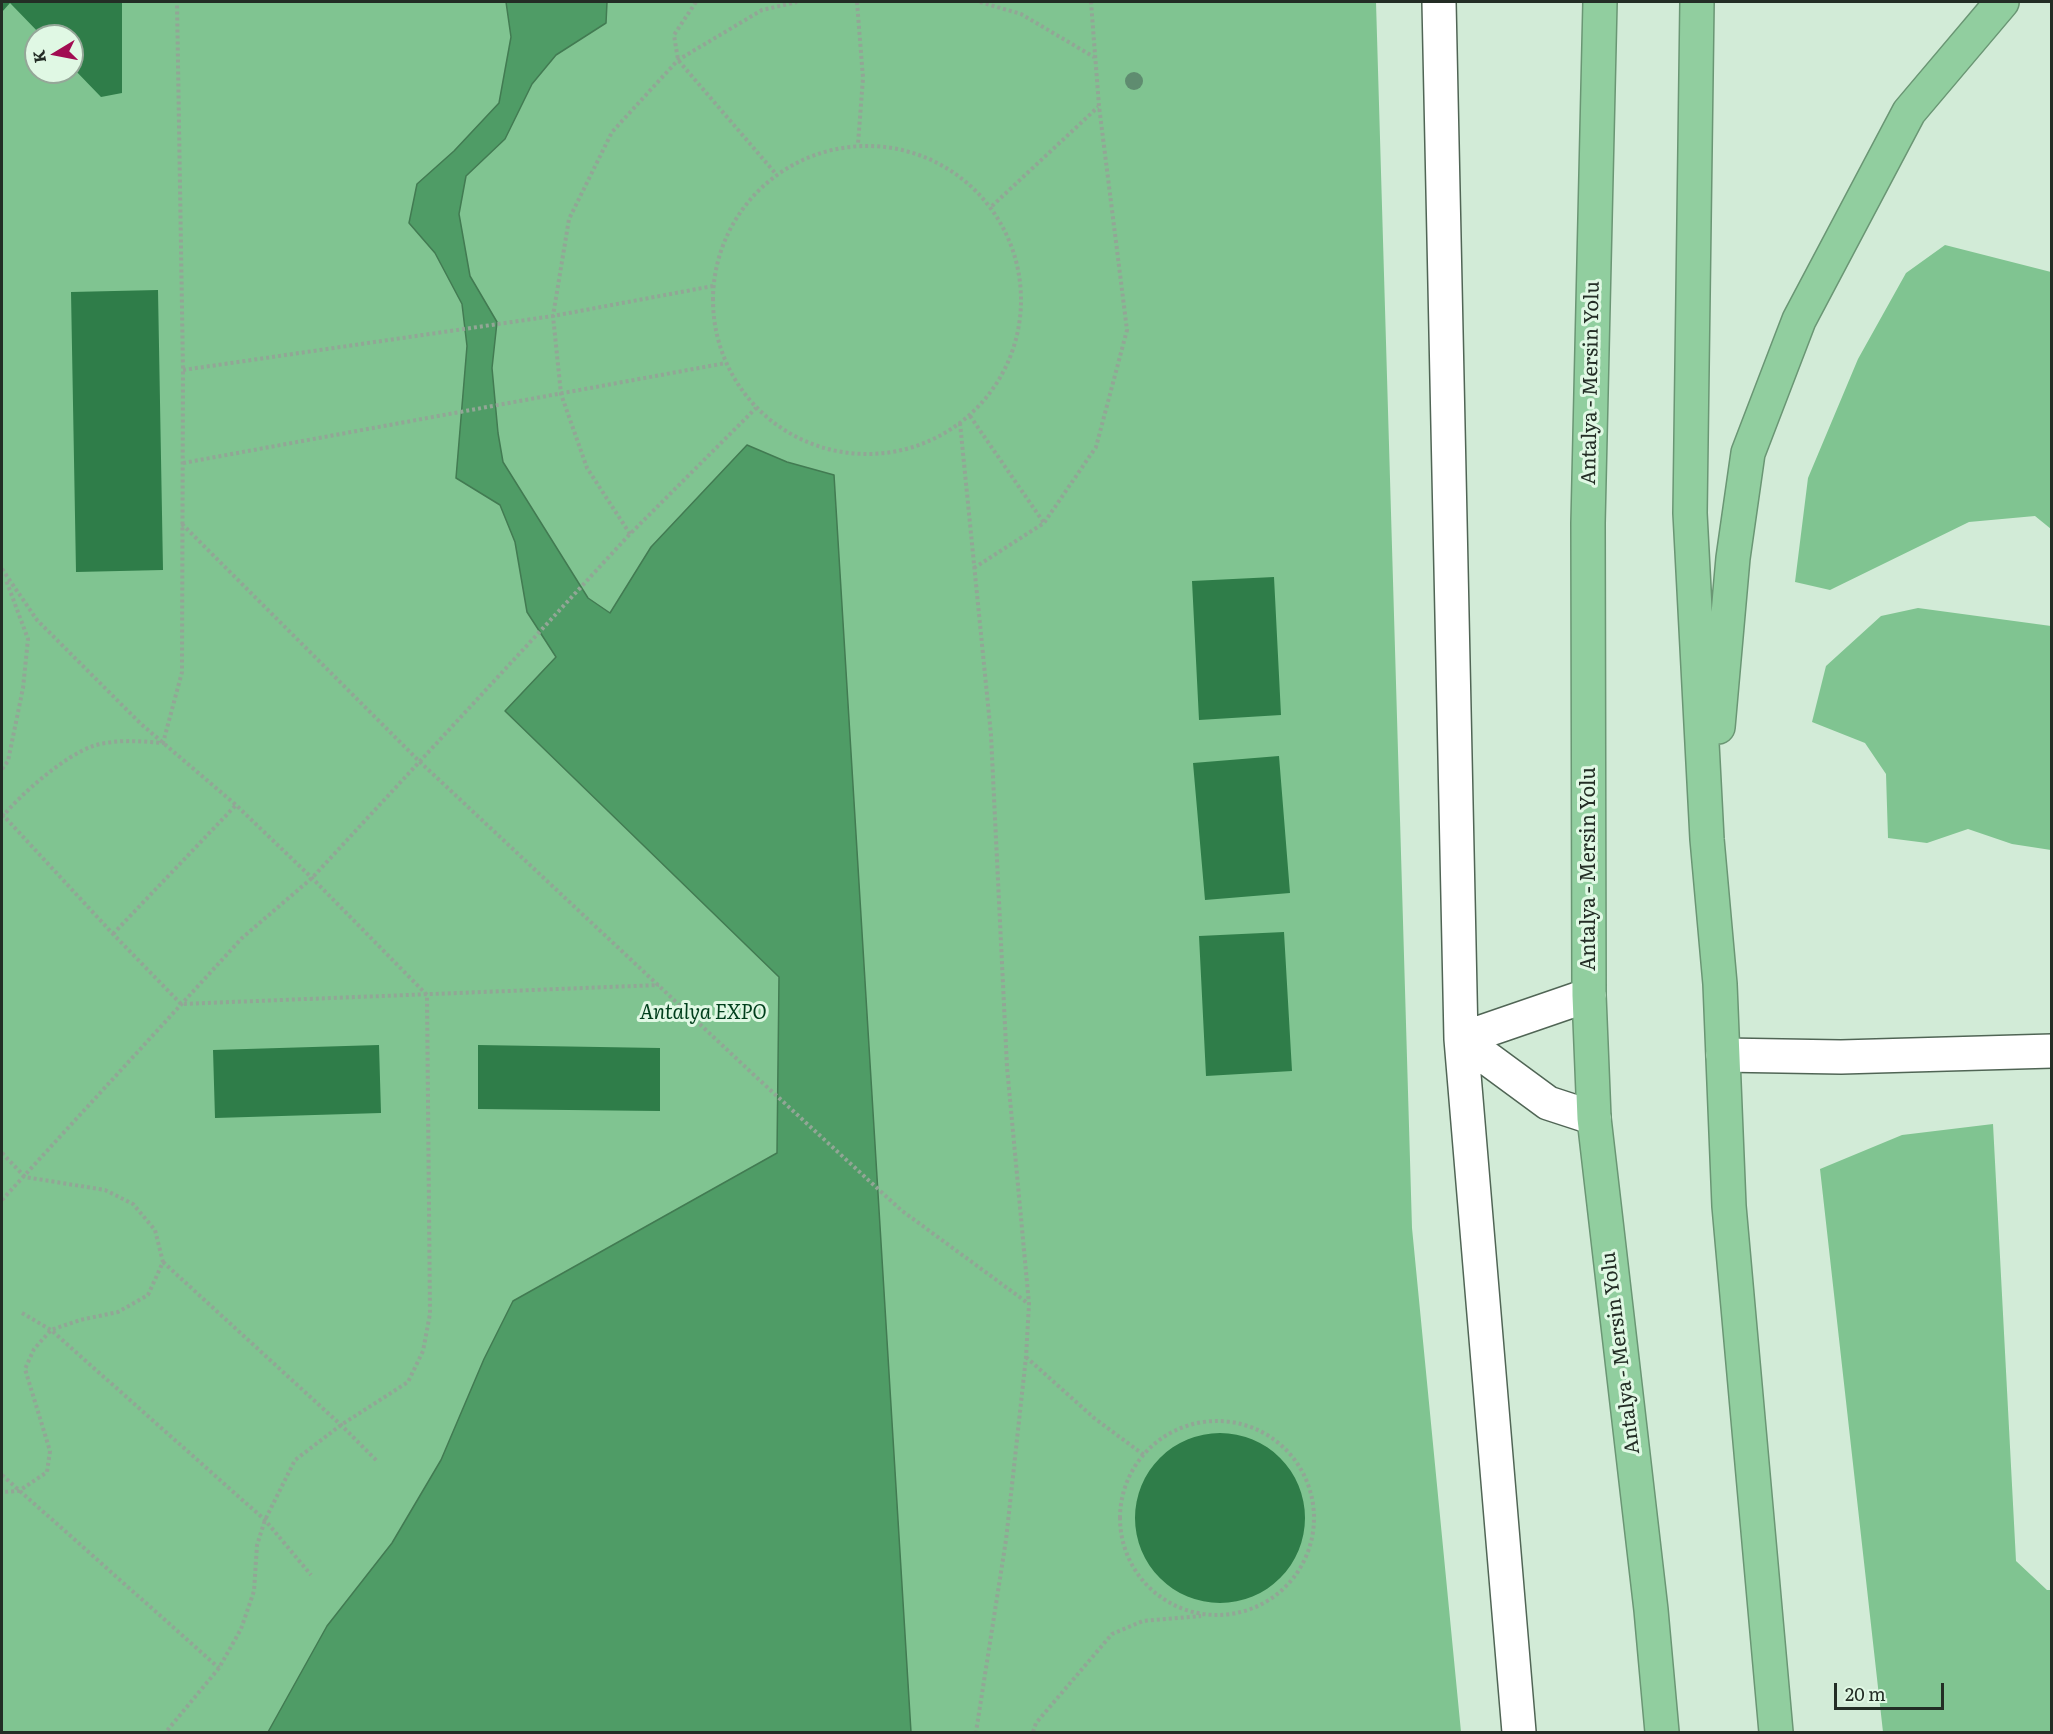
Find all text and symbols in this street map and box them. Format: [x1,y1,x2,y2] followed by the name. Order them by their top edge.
[24,24,84,84] north arrow
[25,49,51,65] text: K
[1577,281,1605,485] street label: Antalya - Mersin Yolu
[1577,767,1601,971] street label: Antalya - Mersin Yolu
[639,1001,767,1025] park label: Antalya EXPO
[1597,1250,1645,1456] street label: Antalya - Mersin Yolu
[1837,1671,1946,1709] scale bar
[1845,1680,1886,1707] text: 20 m

